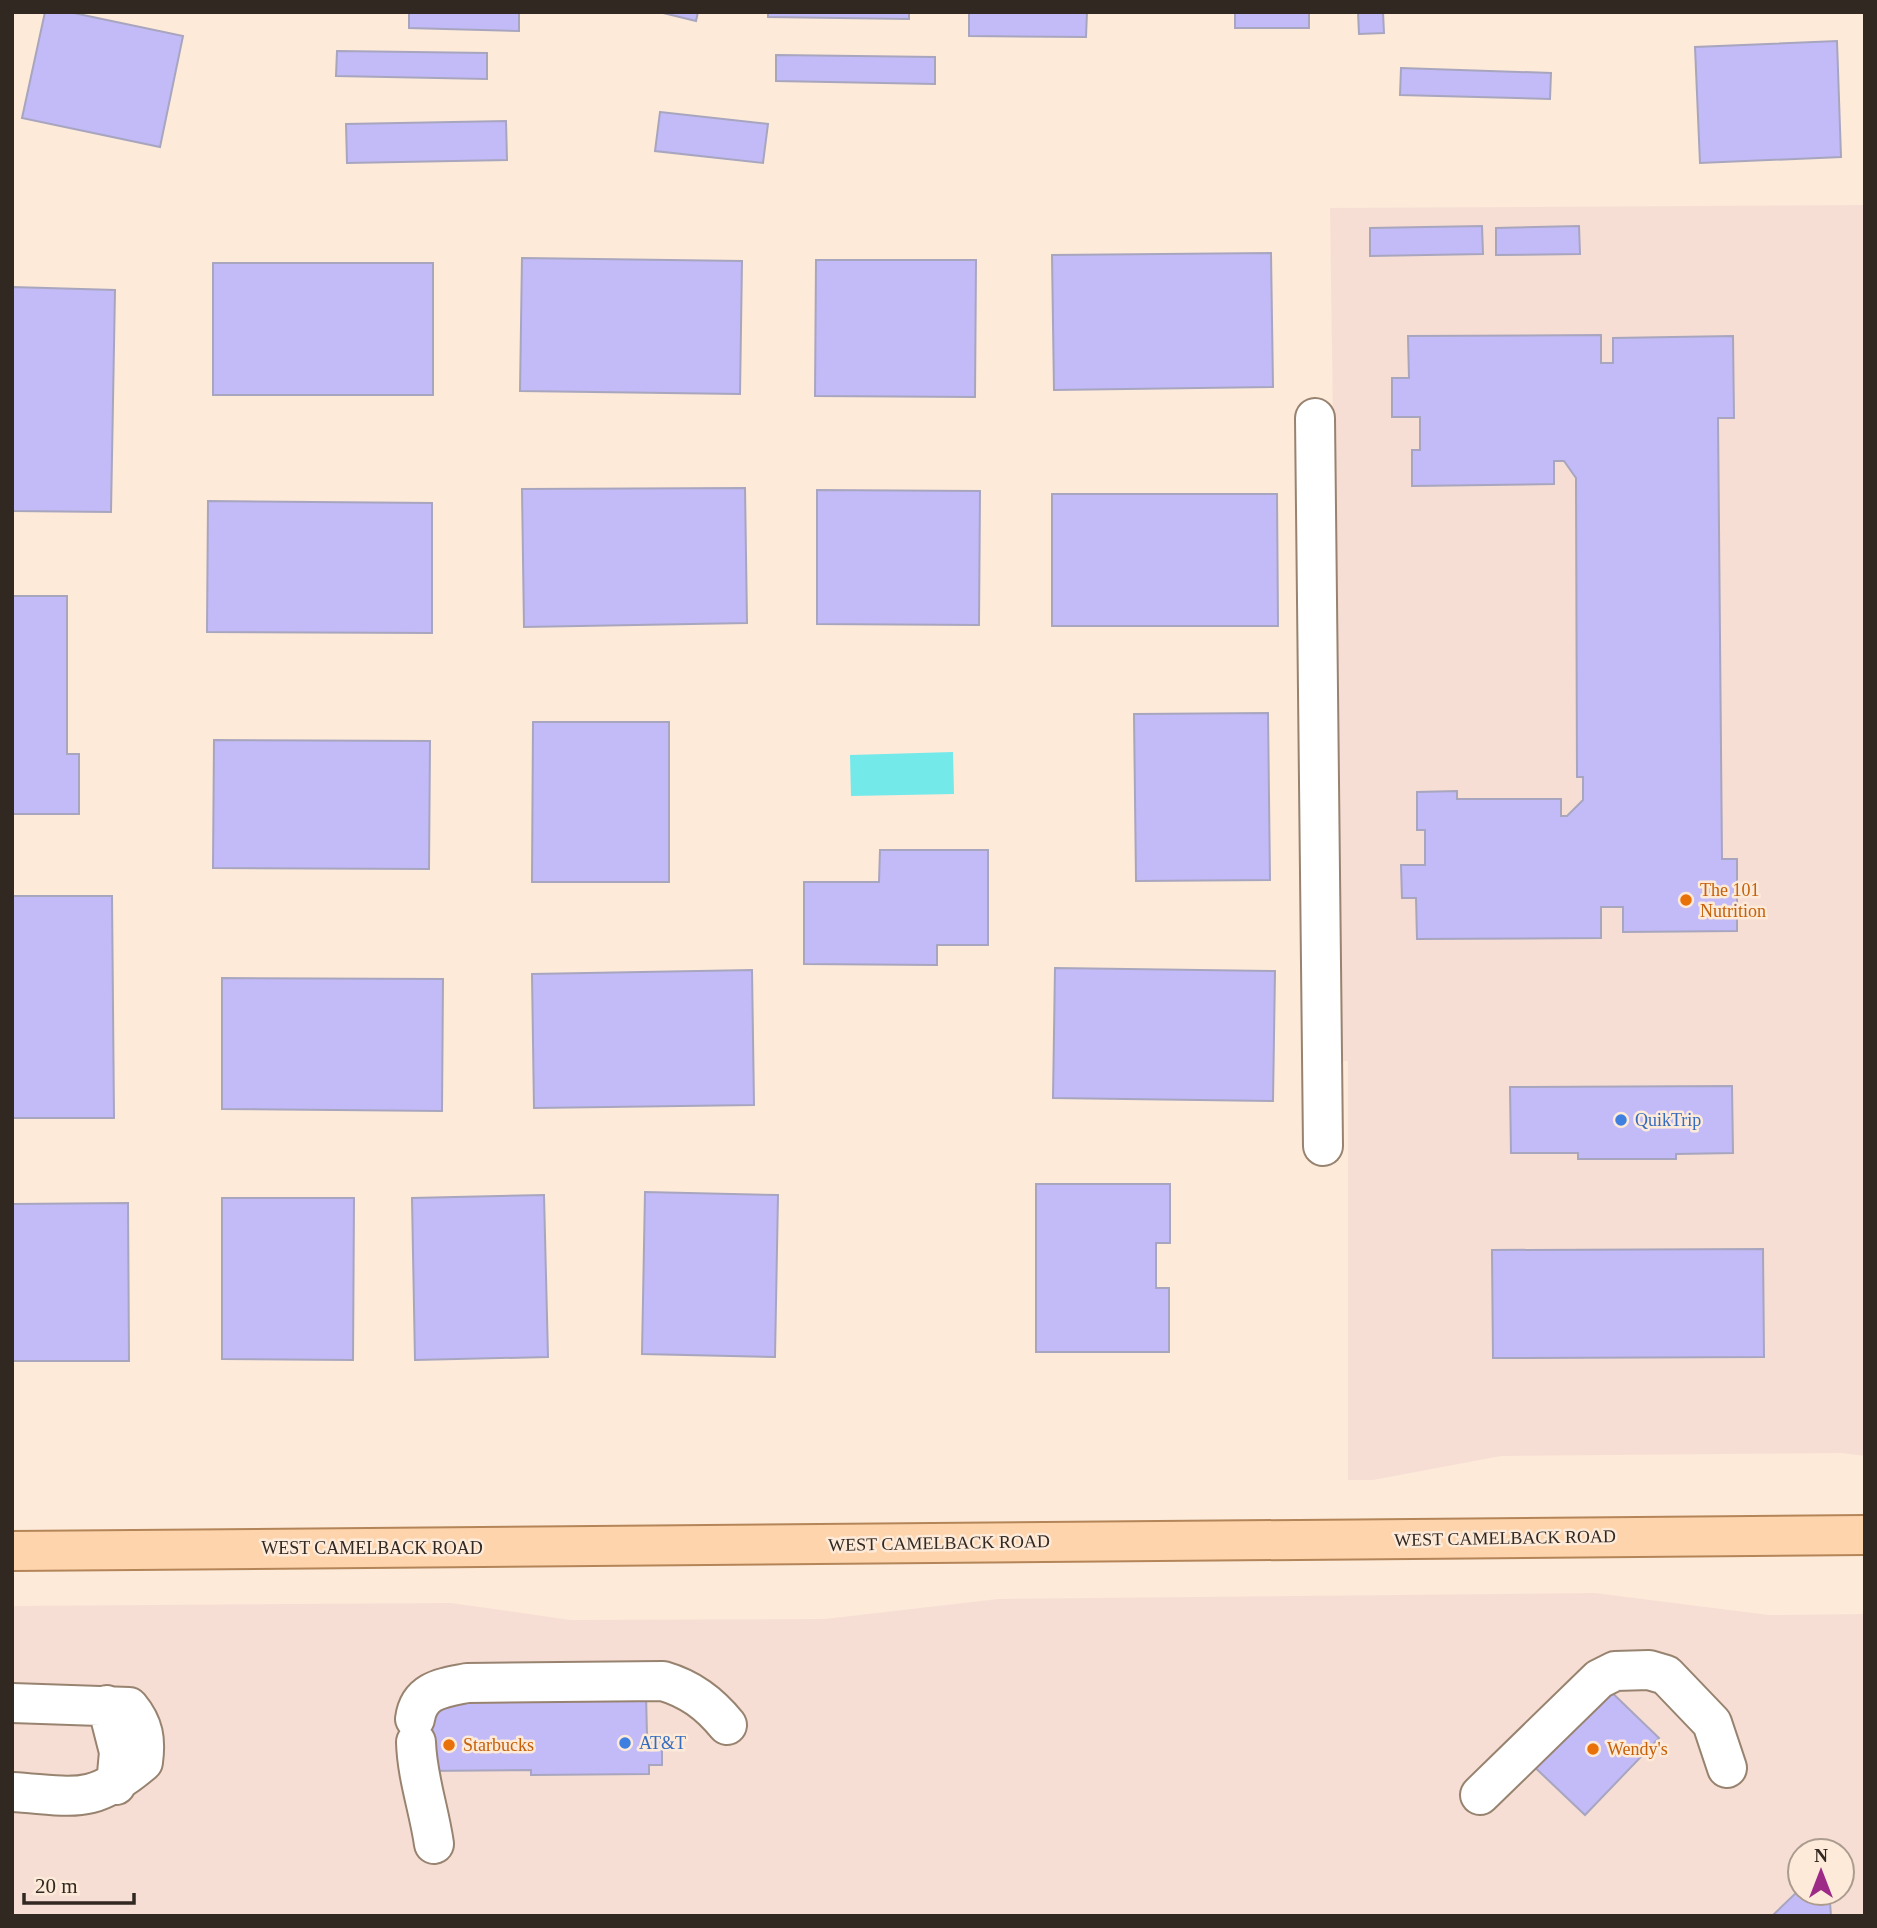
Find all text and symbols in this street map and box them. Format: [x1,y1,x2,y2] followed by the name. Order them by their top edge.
[1700,880,1766,921] place label: The 101 Nutrition
[1678,892,1694,908] marker: The 101 Nutrition
[1635,1110,1701,1130] place label: QuikTrip
[1613,1112,1629,1128] marker: QuikTrip
[1394,1526,1616,1550] street label: WEST CAMELBACK ROAD
[828,1531,1050,1555] street label: WEST CAMELBACK ROAD
[261,1538,483,1558] street label: WEST CAMELBACK ROAD
[639,1733,686,1753] place label: AT&T
[463,1735,534,1755] place label: Starbucks
[617,1735,633,1751] marker: AT&T
[441,1737,457,1753] marker: Starbucks
[1607,1739,1668,1759] place label: Wendy's
[1585,1741,1601,1757] marker: Wendy's
[1786,1837,1856,1907] north arrow
[1814,1845,1828,1866] text: N
[24,1862,135,1906] scale bar
[35,1874,78,1898] text: 20 m

